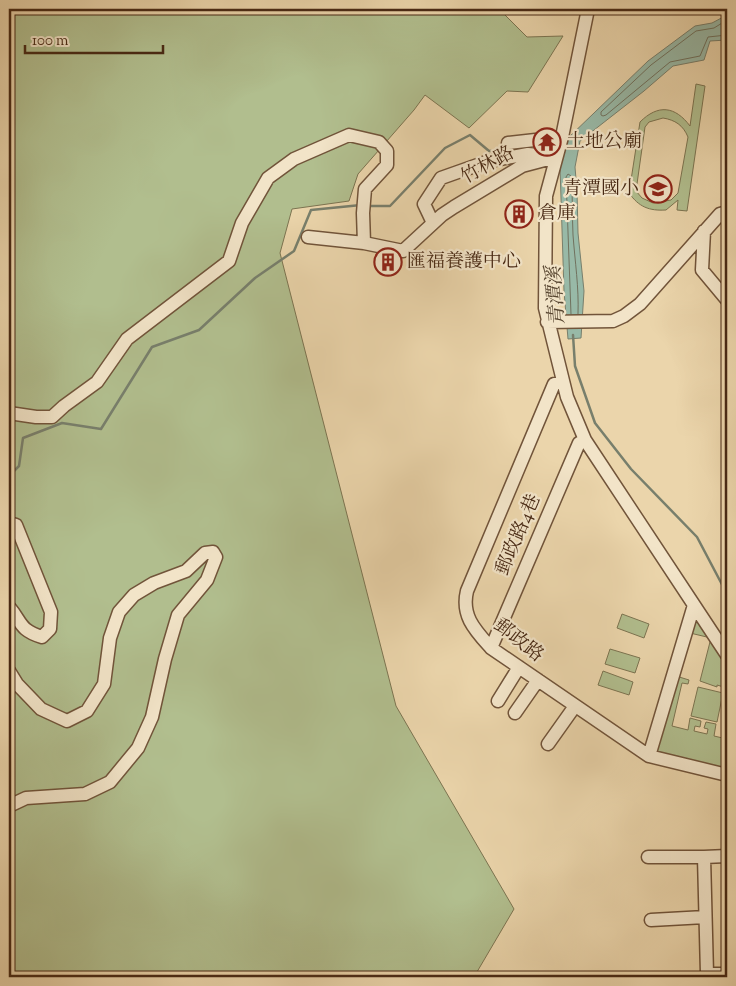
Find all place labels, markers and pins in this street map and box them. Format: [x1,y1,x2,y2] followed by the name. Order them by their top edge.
[532,127,562,157] temple icon: 土地公廟
[566,129,642,156] place label: 土地公廟
[643,174,673,204] school or university icon: 青潭國小
[563,176,639,203] place label: 青潭國小
[504,199,534,229] building icon: 倉庫
[538,201,576,228] place label: 倉庫
[373,247,403,277] building icon: 匯福養護中心
[407,249,521,276] place label: 匯福養護中心

